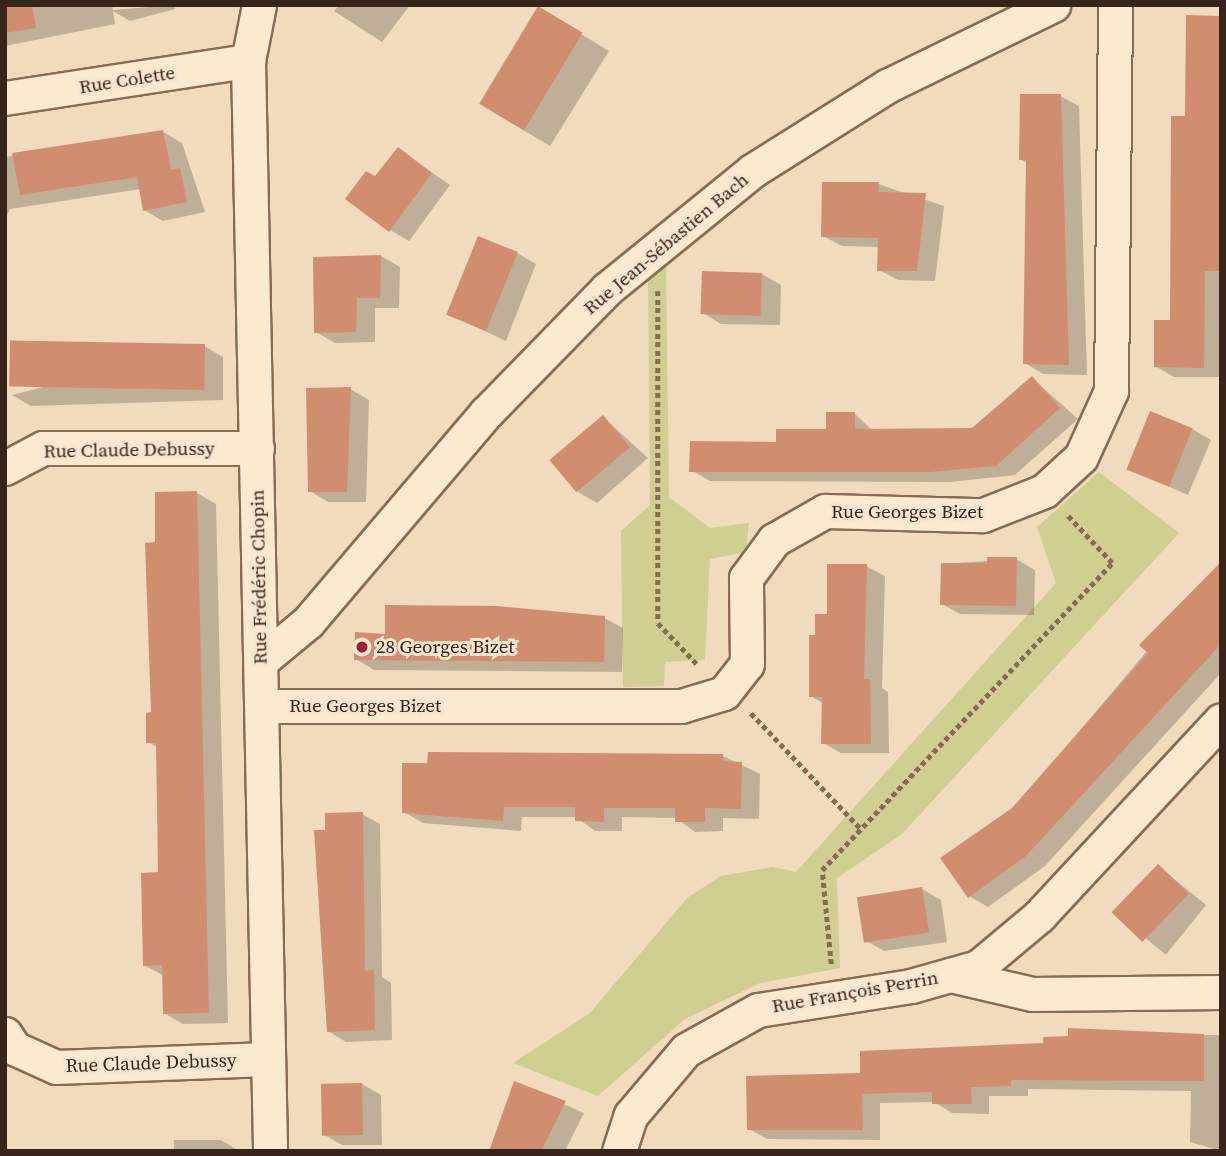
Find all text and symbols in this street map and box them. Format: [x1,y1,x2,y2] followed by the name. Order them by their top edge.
[77,61,177,99] street label: Rue Colette
[579,168,753,320] street label: Rue Jean-Sébastien Bach
[43,437,215,463] street label: Rue Claude Debussy
[246,489,272,665] street label: Rue Frédéric Chopin
[831,501,983,523] street label: Rue Georges Bizet
[376,636,515,658] place label: 28 Georges Bizet
[354,639,370,655] marker: 28 Georges Bizet
[289,695,441,717] street label: Rue Georges Bizet
[770,966,940,1018] street label: Rue François Perrin
[65,1049,237,1077] street label: Rue Claude Debussy

